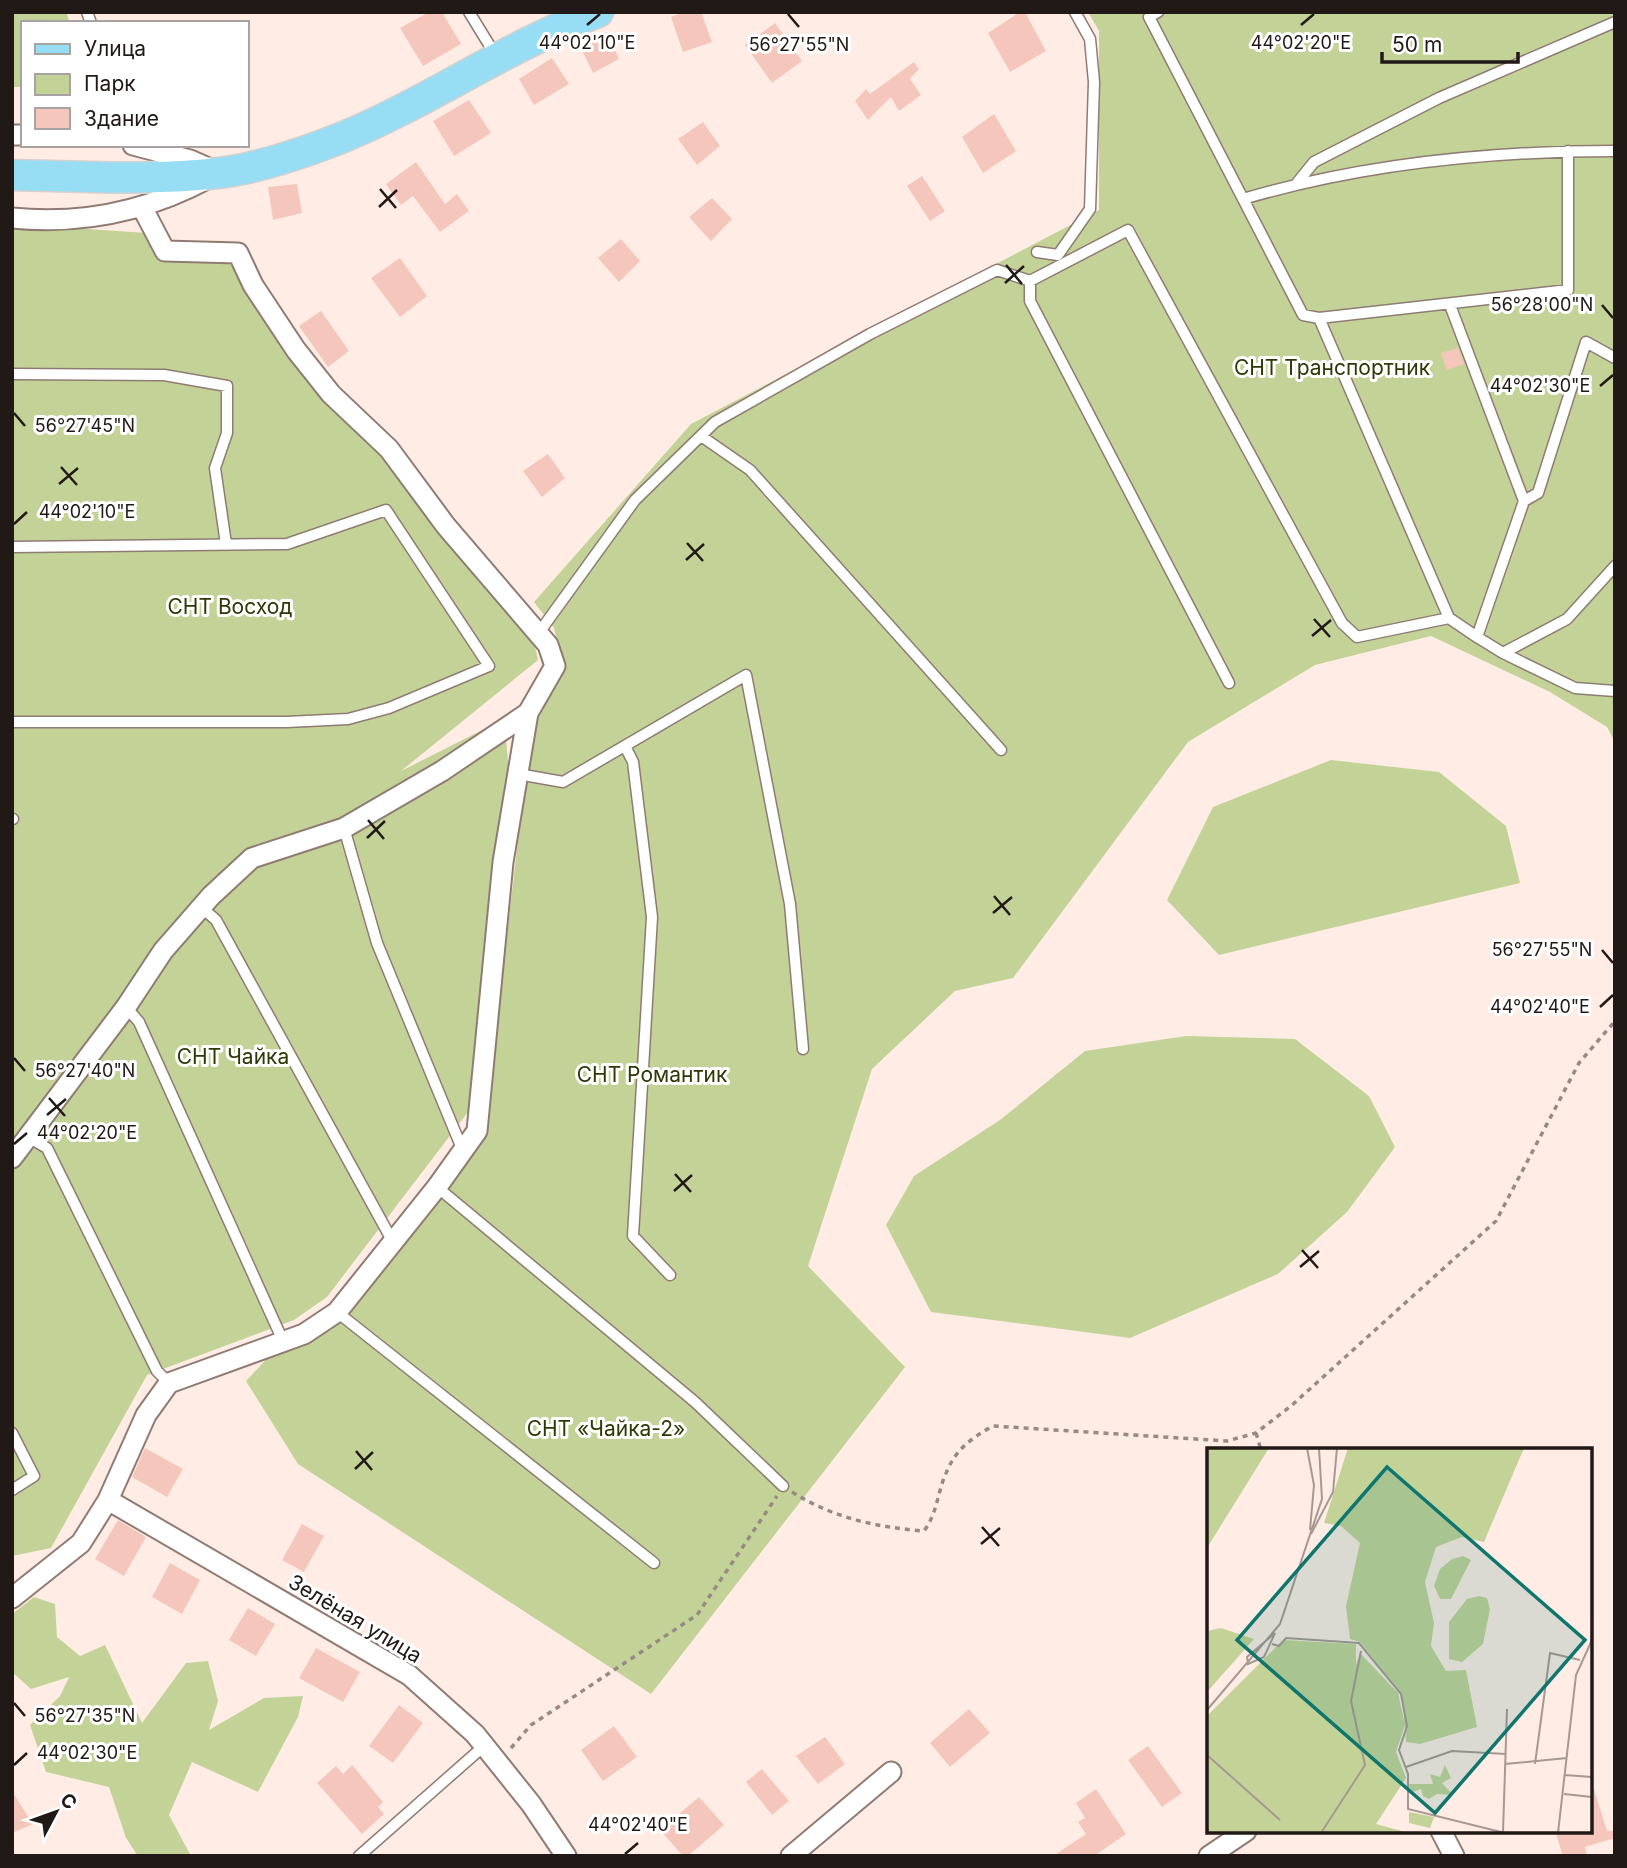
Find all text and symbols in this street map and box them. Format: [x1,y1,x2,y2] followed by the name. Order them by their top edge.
[21,21,248,147] legend
[1382,21,1518,65] scale bar
[539,32,635,53] text: 44°02'10"E
[1251,32,1351,53] text: 44°02'20"E
[1392,32,1442,57] text: 50 m
[749,34,849,55] text: 56°27'55"N
[84,36,146,61] text: Улица
[84,71,136,96] text: Парк
[84,106,159,131] text: Здание
[1491,294,1593,315] text: 56°28'00"N
[1234,355,1431,380] park label: СНТ Транспортник
[1490,375,1590,396] text: 44°02'30"E
[35,415,135,436] text: 56°27'45"N
[39,501,135,522] text: 44°02'10"E
[167,594,293,619] park label: СНТ Восход
[1492,939,1592,960] text: 56°27'55"N
[1490,996,1590,1017] text: 44°02'40"E
[177,1044,289,1069] park label: СНТ Чайка
[35,1060,135,1081] text: 56°27'40"N
[577,1062,728,1087] park label: СНТ Романтик
[37,1122,137,1143] text: 44°02'20"E
[527,1416,685,1441] park label: СНТ «Чайка-2»
[1207,1448,1592,1833] inset map
[284,1569,426,1668] street label: Зелёная улица
[35,1705,135,1726] text: 56°27'35"N
[37,1742,137,1763] text: 44°02'30"E
[21,1777,91,1847] north arrow
[55,1788,82,1814] text: С
[588,1814,688,1835] text: 44°02'40"E

